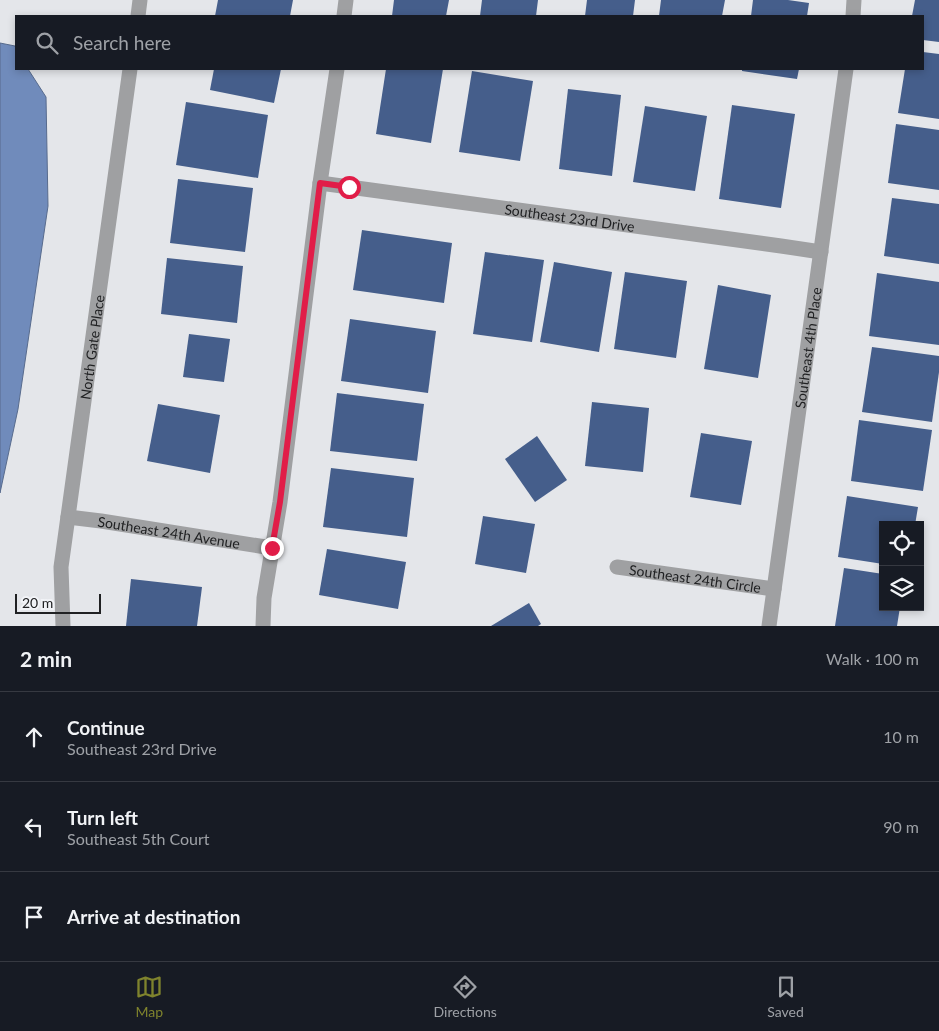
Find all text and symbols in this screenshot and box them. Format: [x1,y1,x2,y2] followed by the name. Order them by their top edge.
[15,15,924,70] search box
[33,29,61,57] icon: search
[73,31,171,54] text: Search here
[338,176,361,199] route start
[504,200,636,234] street label: Southeast 23rd Drive
[791,286,824,409] street label: Southeast 4th Place
[76,294,107,401] street label: North Gate Place
[97,512,241,551] street label: Southeast 24th Avenue
[879,521,924,611] map controls
[879,521,924,566] button: locate
[261,537,284,560] route end
[628,560,762,596] street label: Southeast 24th Circle
[879,566,924,611] button: layers
[15,591,101,614] scale bar
[22,594,53,611] text: 20 m
[20,646,72,671] text: 2 min
[826,649,919,668] text: Walk · 100 m
[67,716,145,739] text: Continue
[20,723,48,751] icon: ahead
[883,727,919,746] text: 10 m
[67,739,217,758] text: Southeast 23rd Drive
[67,806,138,829] text: Turn left
[20,813,48,841] icon: left
[883,817,919,836] text: 90 m
[67,829,210,848] text: Southeast 5th Court
[20,903,48,931] icon: arrive
[67,905,240,928] text: Arrive at destination
[135,973,163,1020] tab: Map
[434,973,497,1020] tab: Directions
[767,973,804,1020] tab: Saved

